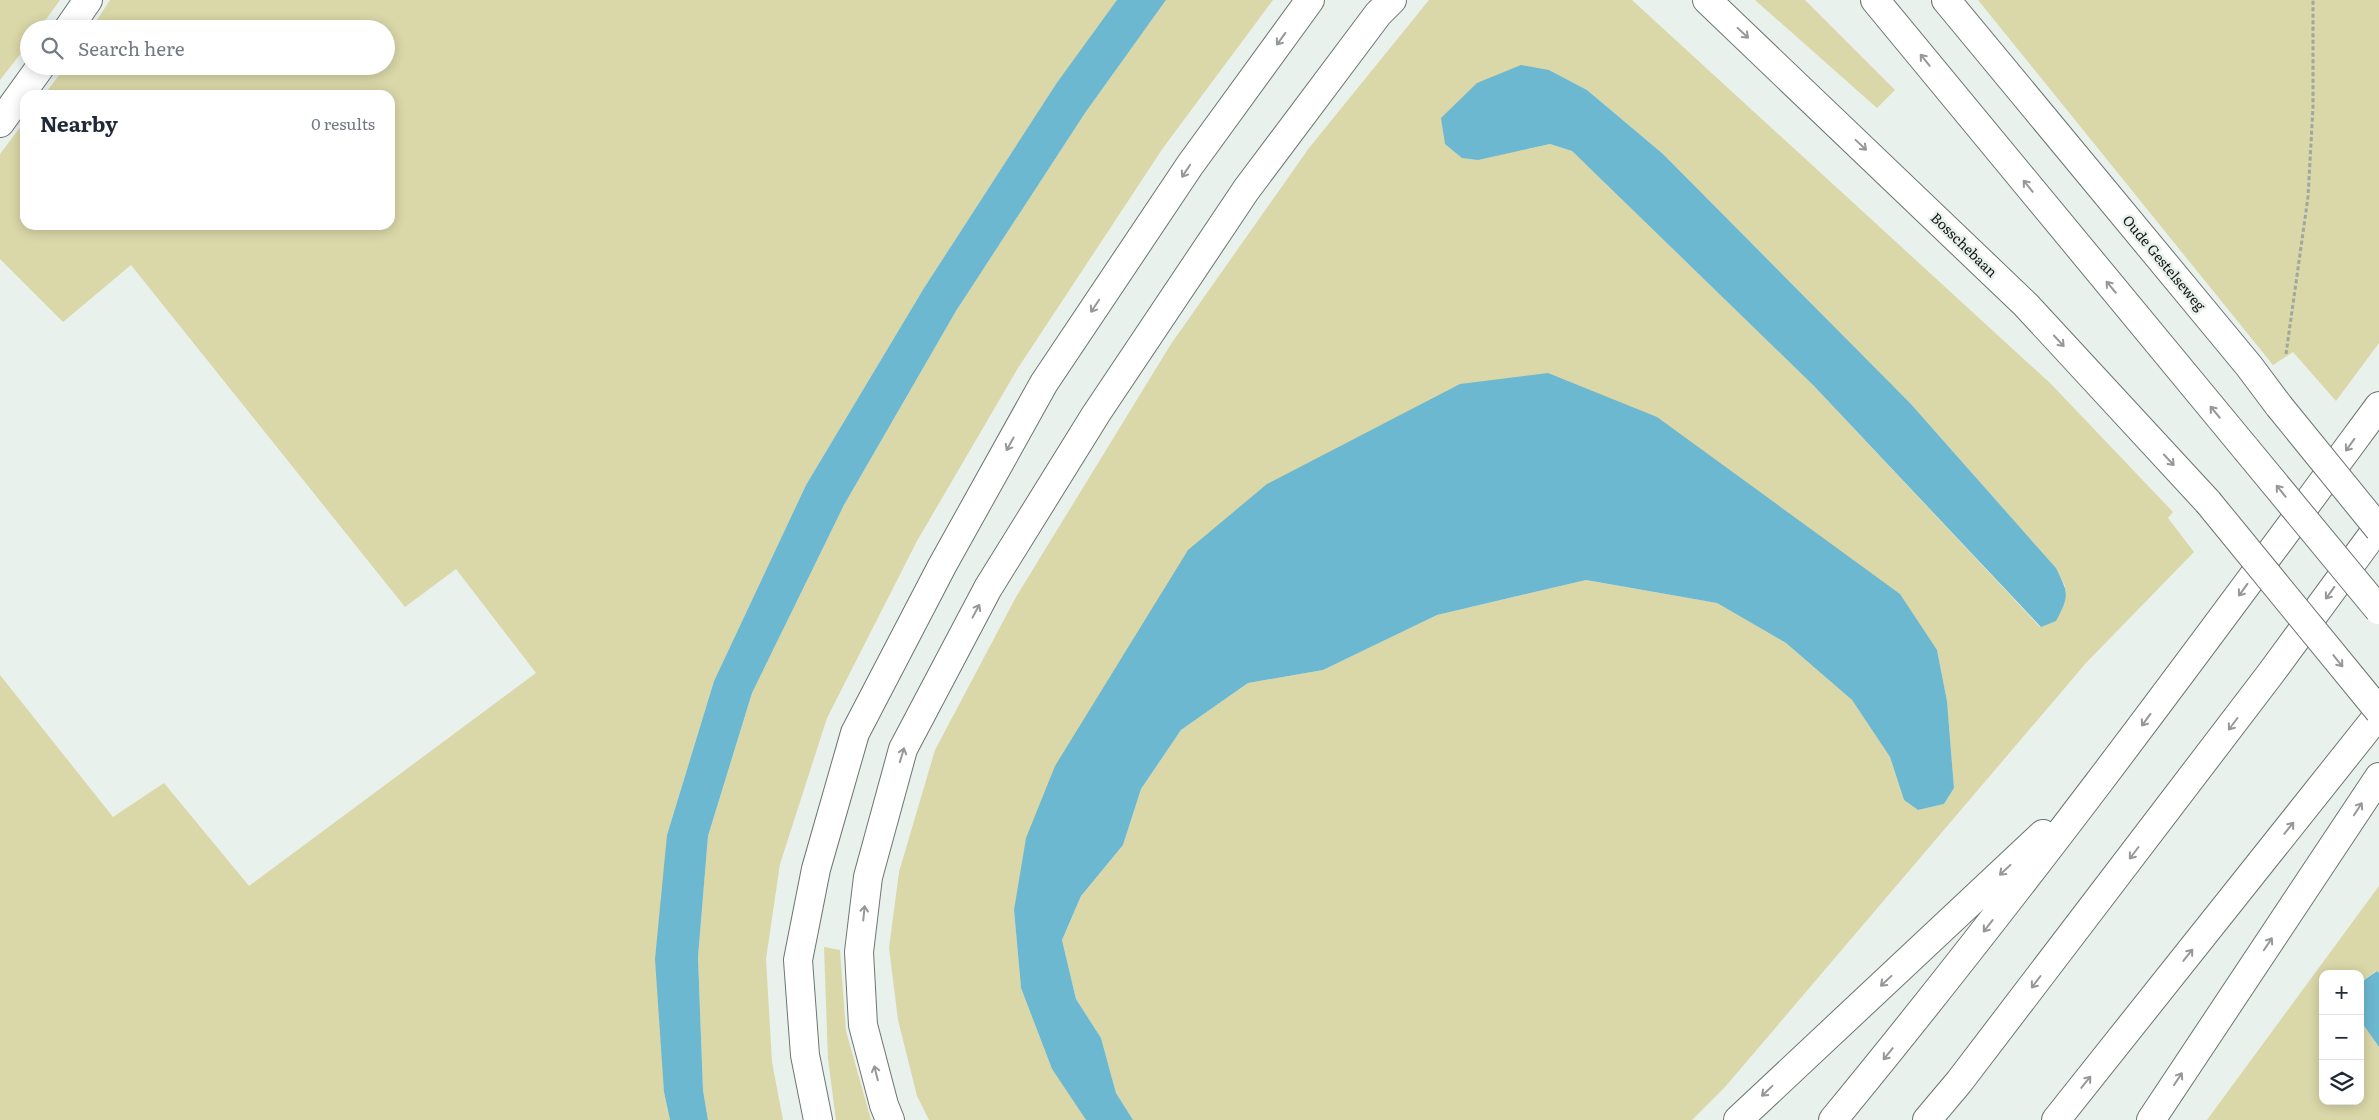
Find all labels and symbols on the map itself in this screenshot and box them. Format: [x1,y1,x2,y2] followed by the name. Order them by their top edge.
[1736,27,1749,39] one-way arrow
[1276,32,1286,46] one-way arrow
[1920,54,1931,67] one-way arrow
[1854,139,1867,151] one-way arrow
[1181,164,1191,178] one-way arrow
[2022,180,2033,193] one-way arrow
[1927,207,2002,281] street label: Bosschebaan
[2119,210,2211,315] street label: Oude Gestelseweg
[2106,280,2117,293] one-way arrow
[1090,299,1100,313] one-way arrow
[2053,335,2065,347] one-way arrow
[2210,405,2221,418] one-way arrow
[1005,436,1014,451] one-way arrow
[2345,438,2355,452] one-way arrow
[2163,454,2175,467] one-way arrow
[2276,485,2287,498] one-way arrow
[2238,583,2248,597] one-way arrow
[2325,586,2335,600] one-way arrow
[971,603,981,618] one-way arrow
[2333,655,2344,668] one-way arrow
[2141,713,2152,726] one-way arrow
[2228,717,2238,731] one-way arrow
[897,748,907,764] one-way arrow
[2353,802,2364,816] one-way arrow
[2283,821,2294,834] one-way arrow
[2129,846,2140,859] one-way arrow
[1998,864,2011,876] one-way arrow
[859,905,869,921] one-way arrow
[1983,919,1994,932] one-way arrow
[2263,938,2273,952] one-way arrow
[2182,949,2193,962] one-way arrow
[1879,975,1892,987] one-way arrow
[2030,975,2041,988] one-way arrow
[1882,1047,1893,1060] one-way arrow
[871,1066,880,1082] one-way arrow
[2173,1073,2183,1087] one-way arrow
[2081,1076,2092,1089] one-way arrow
[1760,1085,1773,1097] one-way arrow

